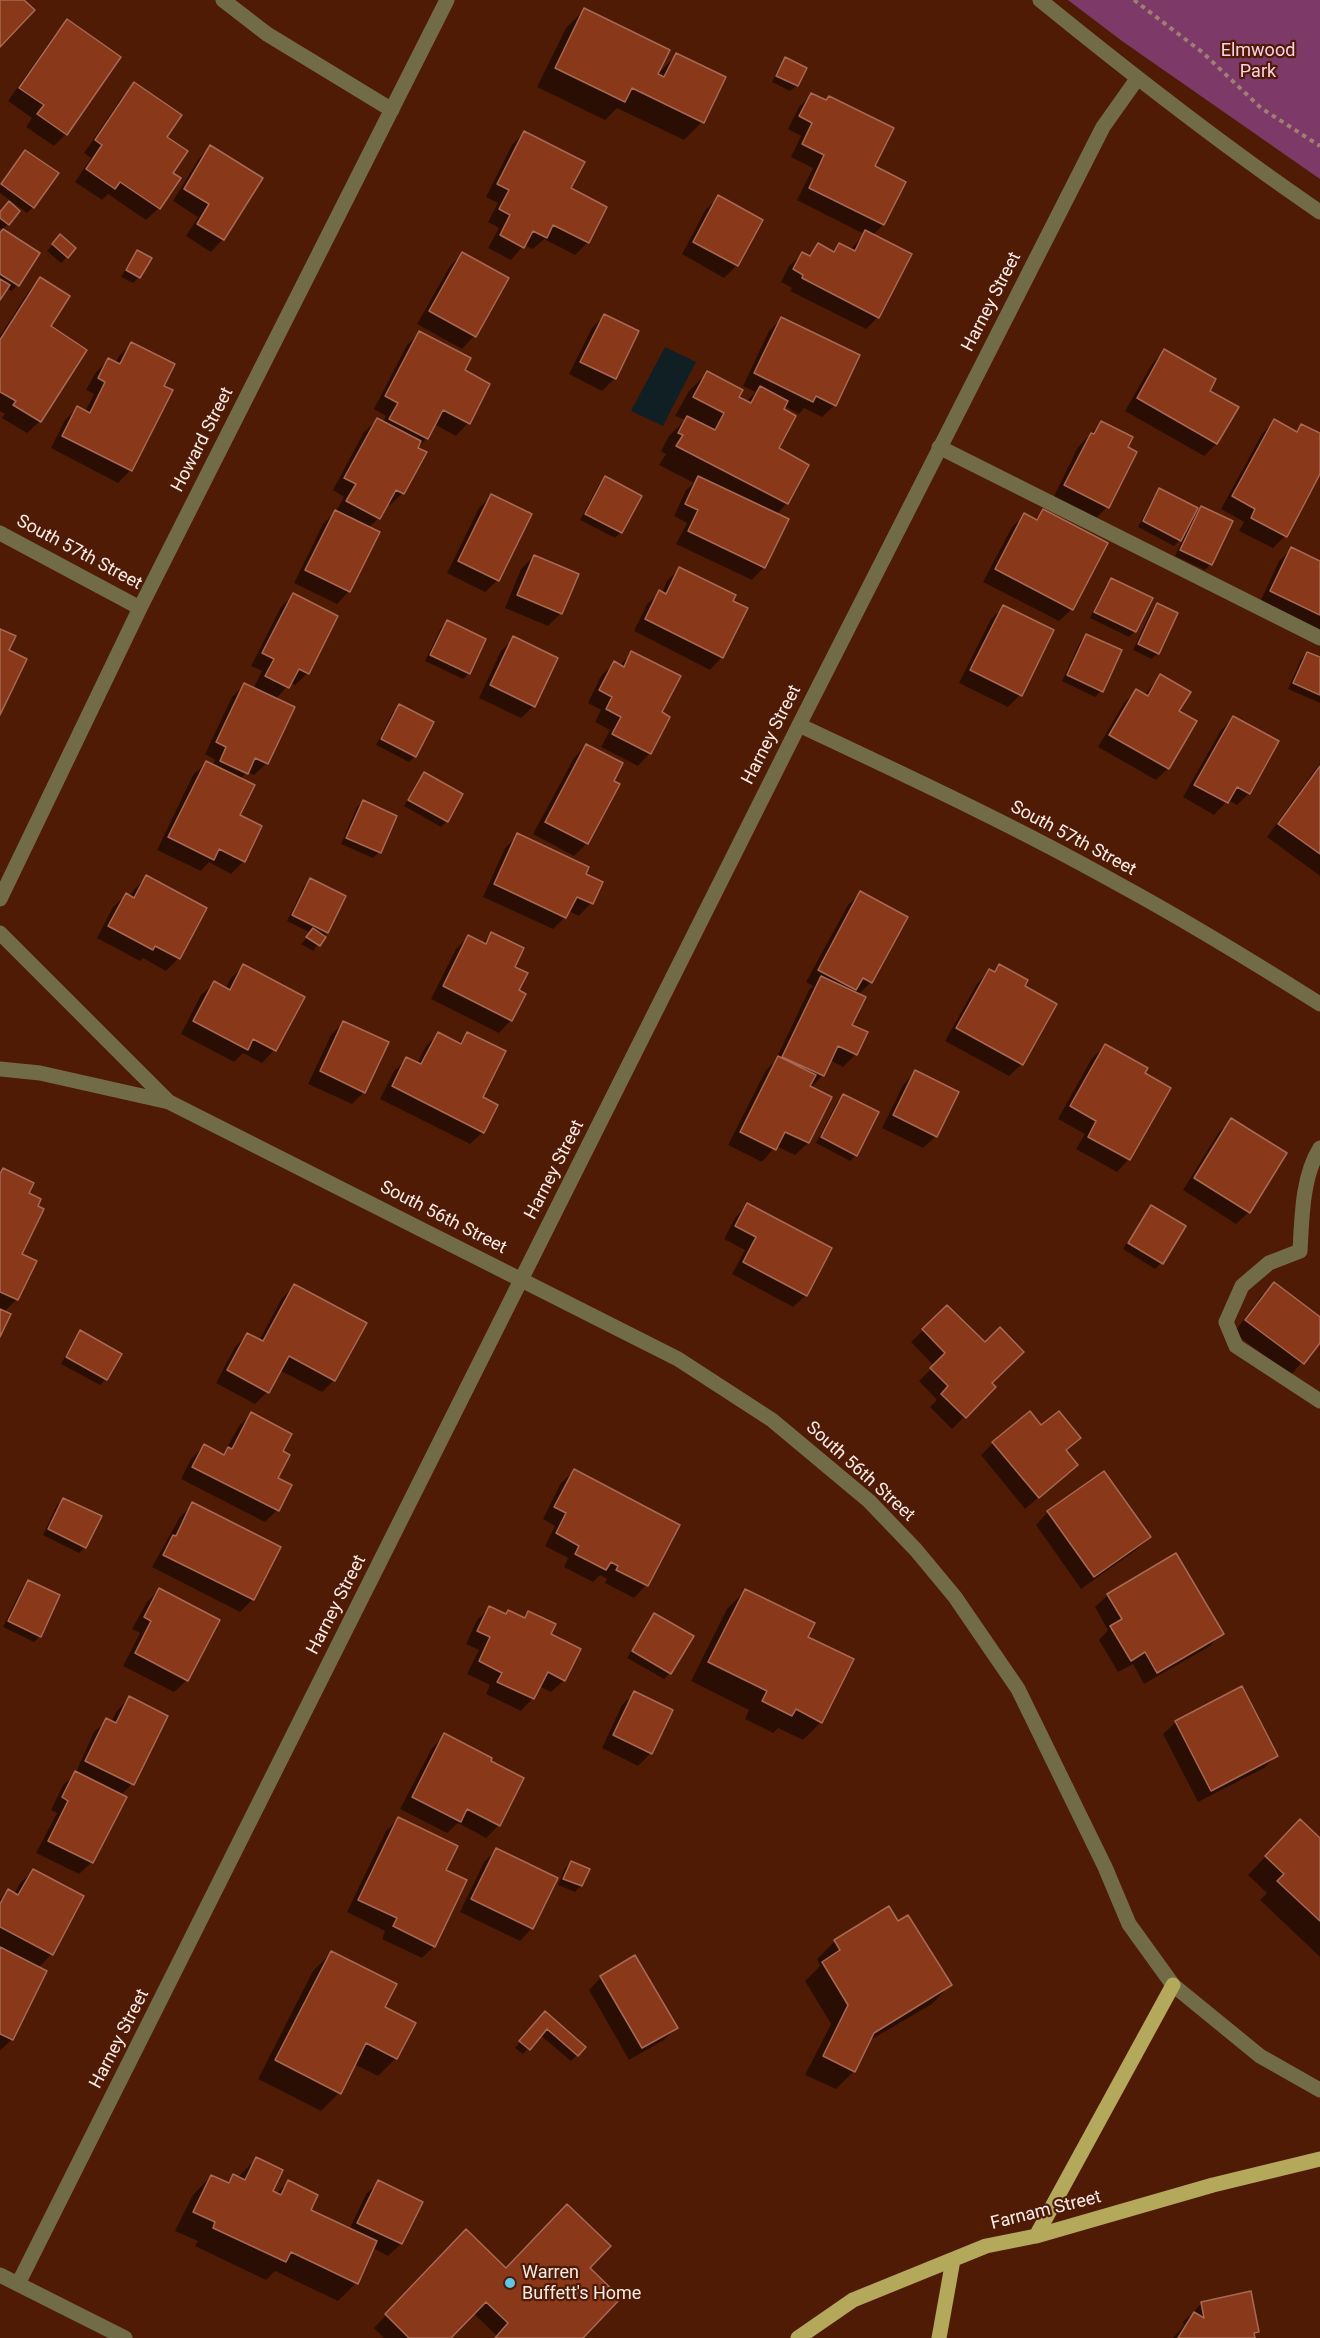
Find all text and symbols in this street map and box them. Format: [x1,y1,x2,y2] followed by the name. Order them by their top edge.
[1221,40,1295,82] park label: Elmwood Park
[958,249,1026,355] street label: Harney Street
[167,384,239,496] street label: Howard Street
[13,511,145,595] street label: South 57th Street
[738,682,806,788] street label: Harney Street
[1007,797,1139,881] street label: South 57th Street
[521,1117,589,1223] street label: Harney Street
[376,1177,510,1259] street label: South 56th Street
[801,1417,919,1527] street label: South 56th Street
[303,1552,371,1658] street label: Harney Street
[86,1986,154,2092] street label: Harney Street
[989,2187,1103,2235] street label: Farnam Street
[522,2262,641,2304] place label: Warren Buffett's Home
[503,2276,517,2290] marker: Warren Buffett's Home

